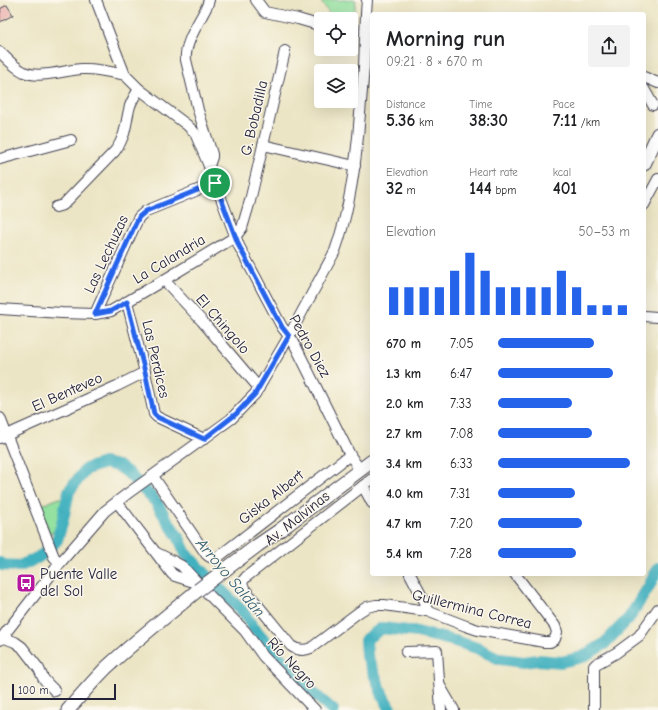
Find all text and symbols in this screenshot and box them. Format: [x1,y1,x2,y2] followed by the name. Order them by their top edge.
[314,12,358,108] map controls
[314,12,358,56] button: locate
[588,25,630,67] button: share
[386,26,505,52] text: Morning run
[386,54,483,69] text: 09:21 · 8 × 670 m
[314,64,358,108] button: layers
[237,79,271,157] street label: G. Bobadilla
[386,98,425,111] text: Distance
[469,98,492,111] text: Time
[553,98,575,111] text: Pace
[386,111,415,130] text: 5.36
[469,111,508,130] text: 38:30
[553,111,577,130] text: 7:11
[415,116,434,129] text: km
[577,116,600,129] text: /km
[198,166,232,200] pin
[386,166,428,179] text: Elevation
[469,166,518,179] text: Heart rate
[553,166,571,179] text: kcal
[204,172,226,194] icon: arrive
[386,179,403,198] text: 32
[469,179,492,198] text: 144
[553,179,577,198] text: 401
[403,184,416,197] text: m
[492,184,516,197] text: bpm
[80,212,132,296] street label: Las Lechuzas
[386,224,436,239] text: Elevation
[579,224,630,239] text: 50–53 m
[130,230,208,288] street label: La Calandria
[192,290,254,358] street label: El Chingolo
[285,312,335,381] street label: Pedro Diez
[138,318,174,400] street label: Las Perdices
[386,336,421,351] text: 670 m
[450,336,473,351] text: 7:05
[386,366,421,381] text: 1.3 km
[450,366,472,381] text: 6:47
[29,368,105,416] street label: El Benteveo
[386,396,424,411] text: 2.0 km
[450,396,472,411] text: 7:33
[386,426,422,441] text: 2.7 km
[450,426,473,441] text: 7:08
[386,456,422,471] text: 3.4 km
[450,456,473,471] text: 6:33
[235,466,308,528] street label: Giska Albert
[386,486,423,501] text: 4.0 km
[450,486,470,501] text: 7:31
[261,487,333,549] street label: Av. Malvinas
[386,516,422,531] text: 4.7 km
[450,516,473,531] text: 7:20
[192,534,268,621] water label: Arroyo Saldán
[386,546,423,561] text: 5.4 km
[450,546,472,561] text: 7:28
[40,565,118,600] place label: Puente Valle del Sol
[15,572,37,594] bus stop icon: Puente Valle del Sol
[410,585,534,633] street label: Guillermina Correa
[263,633,321,693] street label: Río Negro
[12,682,116,701] scale bar
[18,684,49,697] text: 100 m

